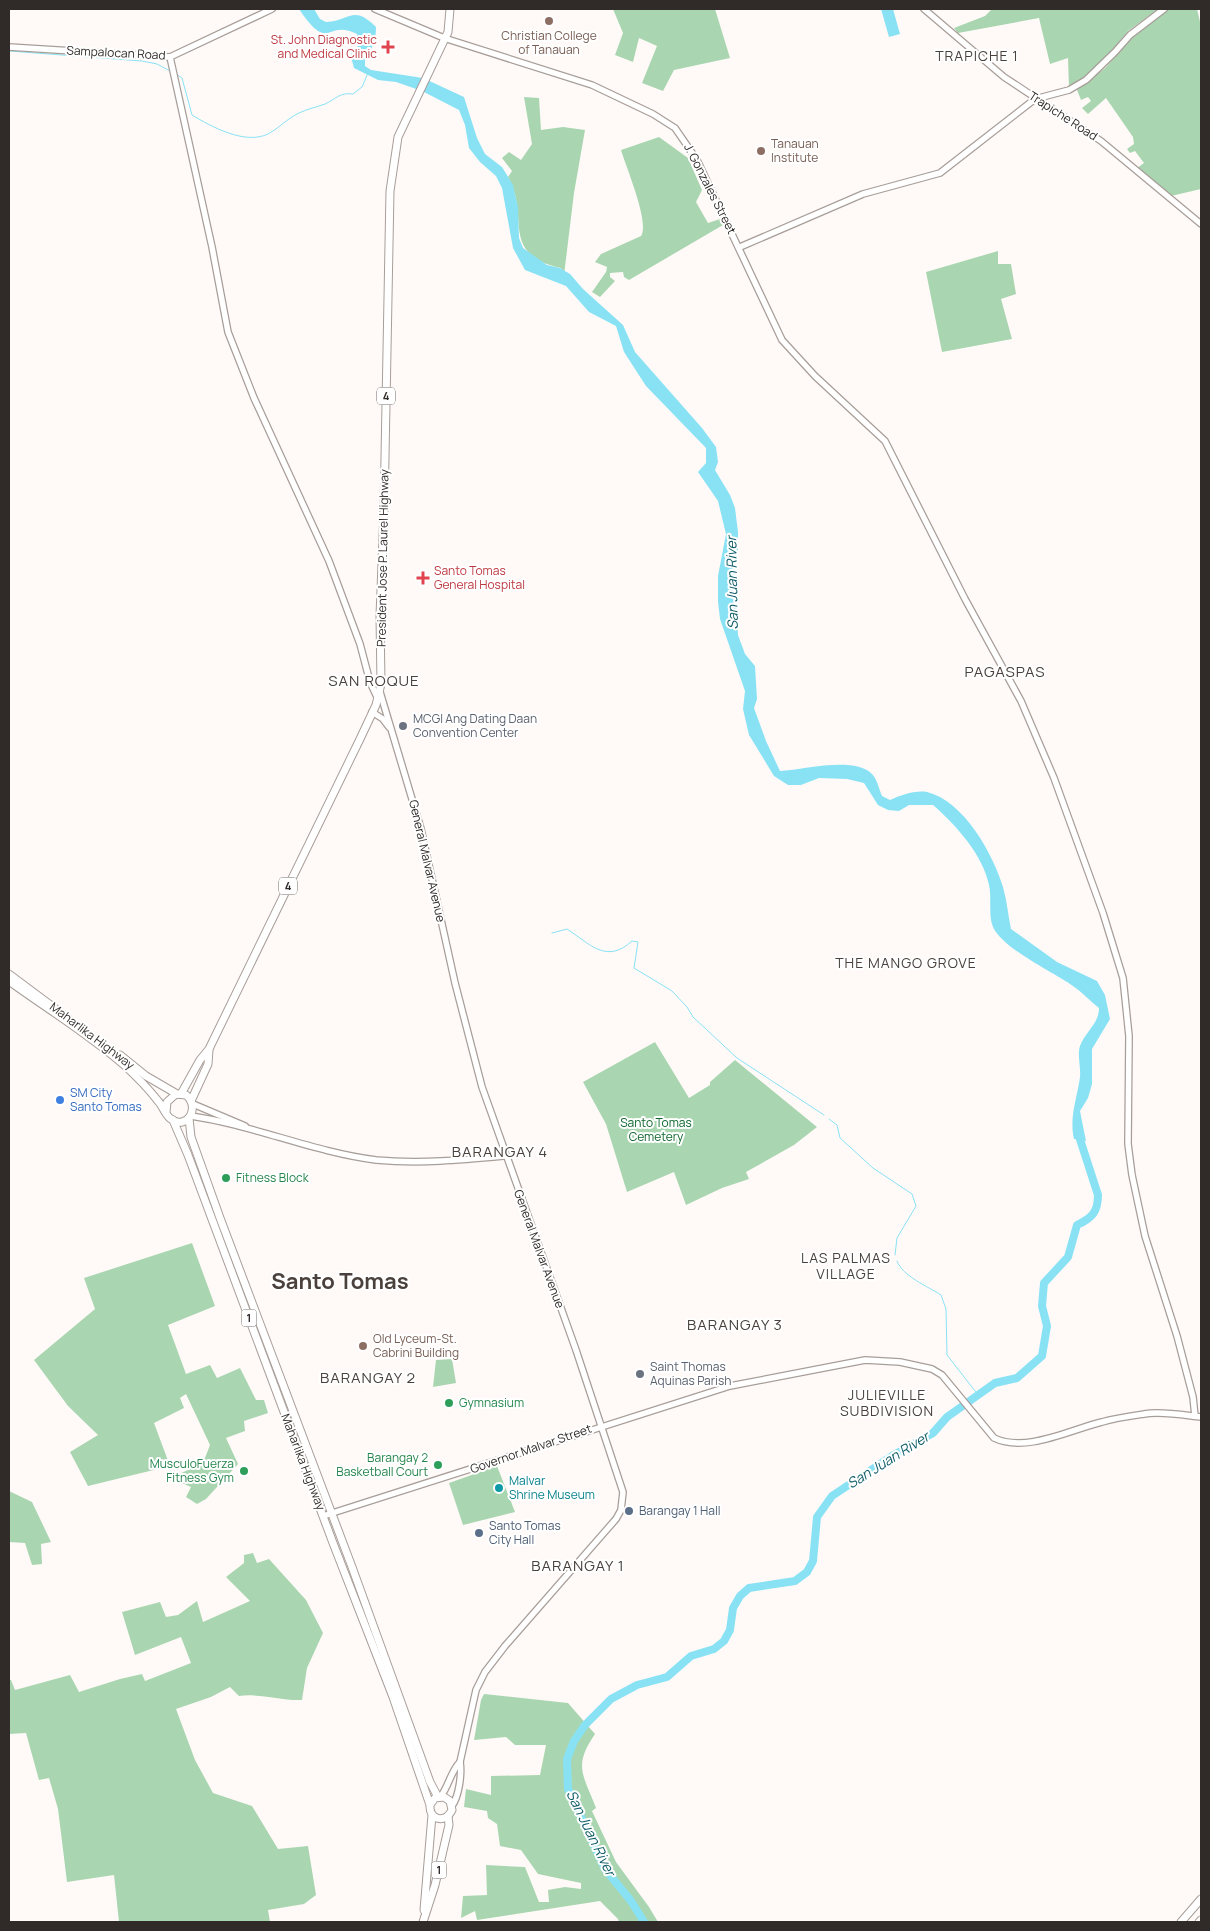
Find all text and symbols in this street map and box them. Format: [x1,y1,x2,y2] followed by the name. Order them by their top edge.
[543,15,555,27] marker: Christian College of Tanauan
[501,27,597,58] place label: Christian College of Tanauan
[271,31,377,62] place label: St. John Diagnostic and Medical Clinic
[381,40,395,54] marker: St. John Diagnostic and Medical Clinic
[66,41,166,64] street label: Sampalocan Road
[935,46,1019,65] district label: TRAPICHE 1
[1026,87,1101,144] street label: Trapiche Road
[771,135,819,166] place label: Tanauan Institute
[680,141,741,237] street label: J. Gonzales Street
[755,145,767,157] marker: Tanauan Institute
[377,388,395,404] road number: 4
[372,468,393,647] street label: President Jose P. Laurel Highway
[721,534,742,630] water label: San Juan River
[434,562,525,593] place label: Santo Tomas General Hospital
[416,571,430,585] marker: Santo Tomas General Hospital
[965,661,1046,682] district label: PAGASPAS
[328,670,420,691] district label: SAN ROQUE
[413,710,537,741] place label: MCGI Ang Dating Daan Convention Center
[397,720,409,732] marker: MCGI Ang Dating Daan Convention Center
[405,798,450,924] street label: General Malvar Avenue
[279,878,297,894] road number: 4
[835,953,977,972] district label: THE MANGO GROVE
[46,998,139,1074] street label: Maharlika Highway
[70,1084,142,1115] place label: SM City Santo Tomas
[54,1094,66,1106] marker: SM City Santo Tomas
[620,1114,692,1145] park label: Santo Tomas Cemetery
[452,1141,548,1162] district label: BARANGAY 4
[236,1169,310,1186] place label: Fitness Block
[220,1172,232,1184] marker: Fitness Block
[510,1187,569,1311] street label: General Malvar Avenue
[801,1248,891,1283] district label: LAS PALMAS VILLAGE
[271,1266,409,1296] district label: Santo Tomas
[242,1310,256,1326] road number: 1
[687,1314,783,1335] district label: BARANGAY 3
[373,1330,459,1361] place label: Old Lyceum-St. Cabrini Building
[357,1340,369,1352] marker: Old Lyceum-St. Cabrini Building
[650,1358,731,1389] place label: Saint Thomas Aquinas Parish
[320,1367,416,1388] district label: BARANGAY 2
[634,1368,646,1380] marker: Saint Thomas Aquinas Parish
[840,1385,934,1420] district label: JULIEVILLE SUBDIVISION
[459,1394,524,1411] place label: Gymnasium
[443,1397,455,1409] marker: Gymnasium
[277,1411,330,1513] street label: Maharlika Highway
[468,1420,594,1477] street label: Governor Malvar Street
[843,1426,934,1492] water label: San Juan River
[336,1449,428,1480] place label: Barangay 2 Basketball Court
[150,1455,234,1486] place label: MusculoFuerza Fitness Gym
[432,1459,444,1471] marker: Barangay 2 Basketball Court
[238,1465,250,1477] marker: MusculoFuerza Fitness Gym
[509,1472,595,1503] place label: Malvar Shrine Museum
[493,1482,505,1494] marker: Malvar Shrine Museum
[639,1502,721,1519] place label: Barangay 1 Hall
[623,1505,635,1517] marker: Barangay 1 Hall
[489,1517,561,1548] place label: Santo Tomas City Hall
[473,1527,485,1539] marker: Santo Tomas City Hall
[531,1555,625,1576] district label: BARANGAY 1
[562,1787,621,1881] water label: San Juan River
[432,1862,446,1878] road number: 1

